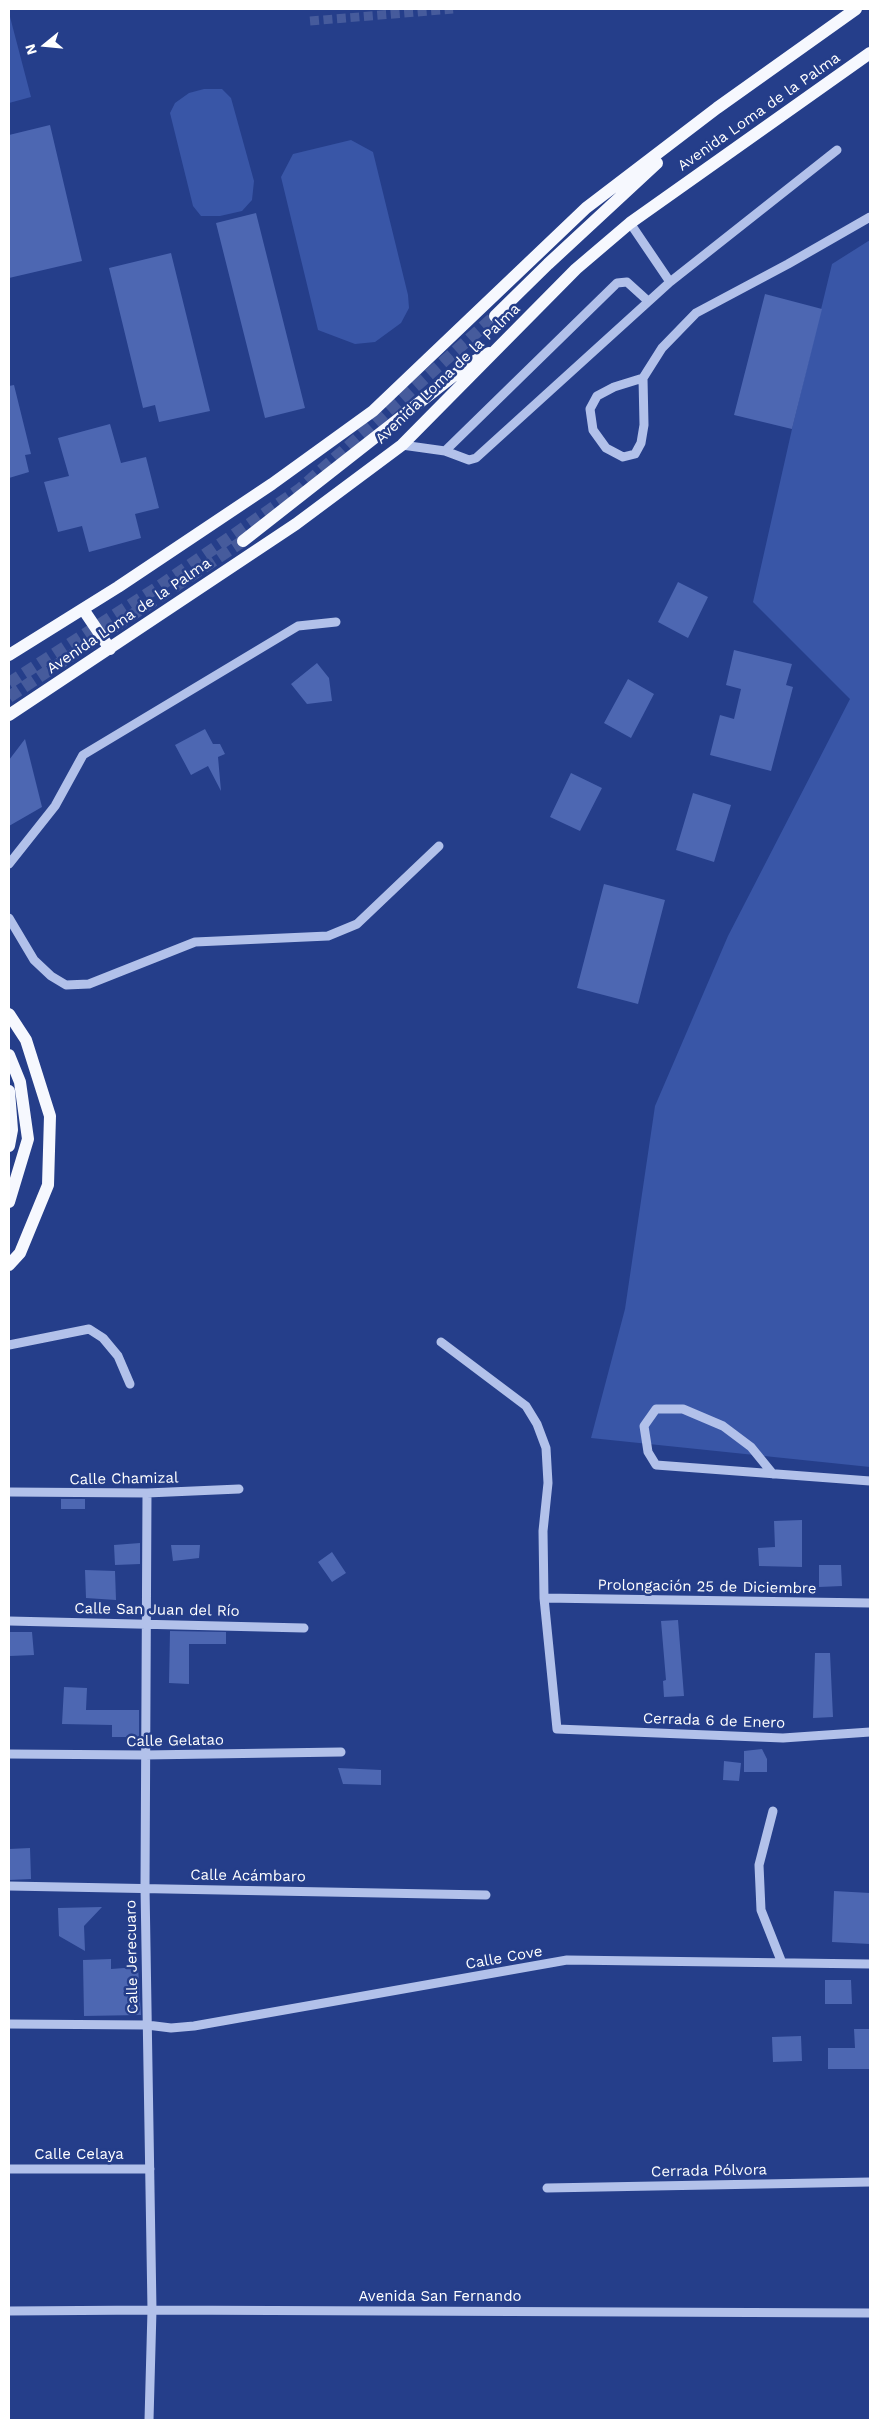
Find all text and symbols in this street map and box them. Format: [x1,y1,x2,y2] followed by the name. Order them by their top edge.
[20,20,70,70] north arrow
[21,42,40,57] text: N
[674,49,844,175] street label: Avenida Loma de la Palma
[372,300,524,448] street label: Avenida Loma de la Palma
[43,554,215,678] street label: Avenida Loma de la Palma
[69,1469,179,1489] street label: Calle Chamizal
[597,1576,817,1598] street label: Prolongación 25 de Diciembre
[74,1600,240,1620] street label: Calle San Juan del Río
[643,1710,785,1732] street label: Cerrada 6 de Enero
[126,1731,224,1751] street label: Calle Gelatao
[190,1866,306,1886] street label: Calle Acámbaro
[122,1900,142,2014] street label: Calle Jerecuaro
[464,1942,544,1974] street label: Calle Cove
[34,2146,124,2164] street label: Calle Celaya
[651,2161,767,2181] street label: Cerrada Pólvora
[358,2288,522,2306] street label: Avenida San Fernando

